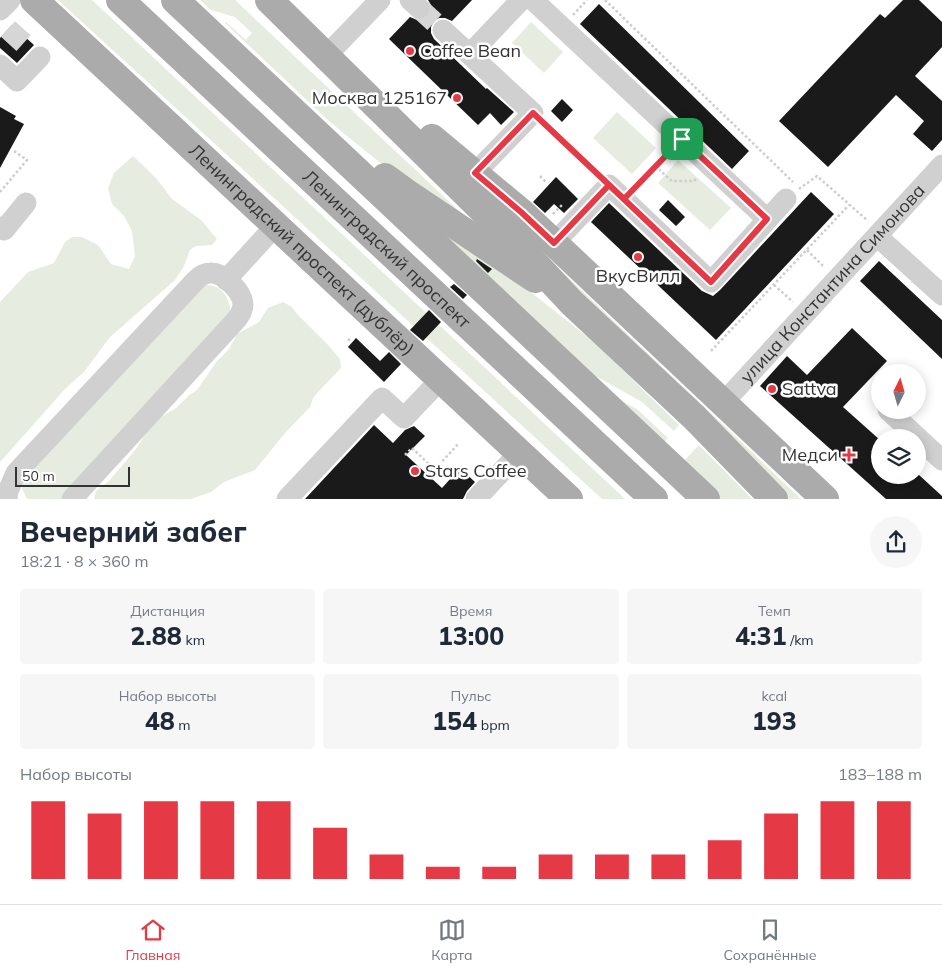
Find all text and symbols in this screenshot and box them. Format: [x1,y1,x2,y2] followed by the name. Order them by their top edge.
[420,39,521,62] place label: Coffee Bean
[404,45,416,57] marker: Coffee Bean
[312,86,447,109] place label: Москва 125167
[451,92,463,104] marker: Москва 125167
[661,118,703,160] pin
[668,125,696,153] icon: arrive
[185,139,419,359] street label: Ленинградский проспект (дублёр)
[299,166,475,332] street label: Ленинградский проспект
[735,179,930,388] street label: улица Константина Симонова
[632,251,644,263] marker: ВкусВилл
[596,264,680,287] place label: ВкусВилл
[871,364,926,419] north arrow
[871,364,926,484] map controls
[782,377,837,400] place label: Sattva
[766,383,778,395] marker: Sattva
[871,429,926,484] button: layers
[782,443,838,466] place label: Медси
[842,448,856,462] marker: Медси
[425,459,526,482] place label: Stars Coffee
[15,464,130,487] scale bar
[409,465,421,477] marker: Stars Coffee
[22,467,55,485] text: 50 m
[20,514,247,549] text: Вечерний забег
[870,516,922,568] button: share
[20,551,149,571] text: 18:21 · 8 × 360 m
[130,602,205,620] text: Дистанция
[450,602,492,620] text: Время
[758,602,791,620] text: Темп
[130,620,182,651] text: 2.88
[438,620,504,651] text: 13:00
[735,620,787,651] text: 4:31
[182,631,205,649] text: km
[787,631,814,649] text: /km
[119,687,217,705] text: Набор высоты
[451,687,491,705] text: Пульс
[762,687,787,705] text: kcal
[145,705,175,736] text: 48
[432,705,477,736] text: 154
[752,705,797,736] text: 193
[175,716,191,734] text: m
[477,716,510,734] text: bpm
[20,764,132,784] text: Набор высоты
[838,764,922,784] text: 183–188 m
[125,916,180,964] tab: Главная
[431,916,472,964] tab: Карта
[723,916,817,964] tab: Сохранённые

